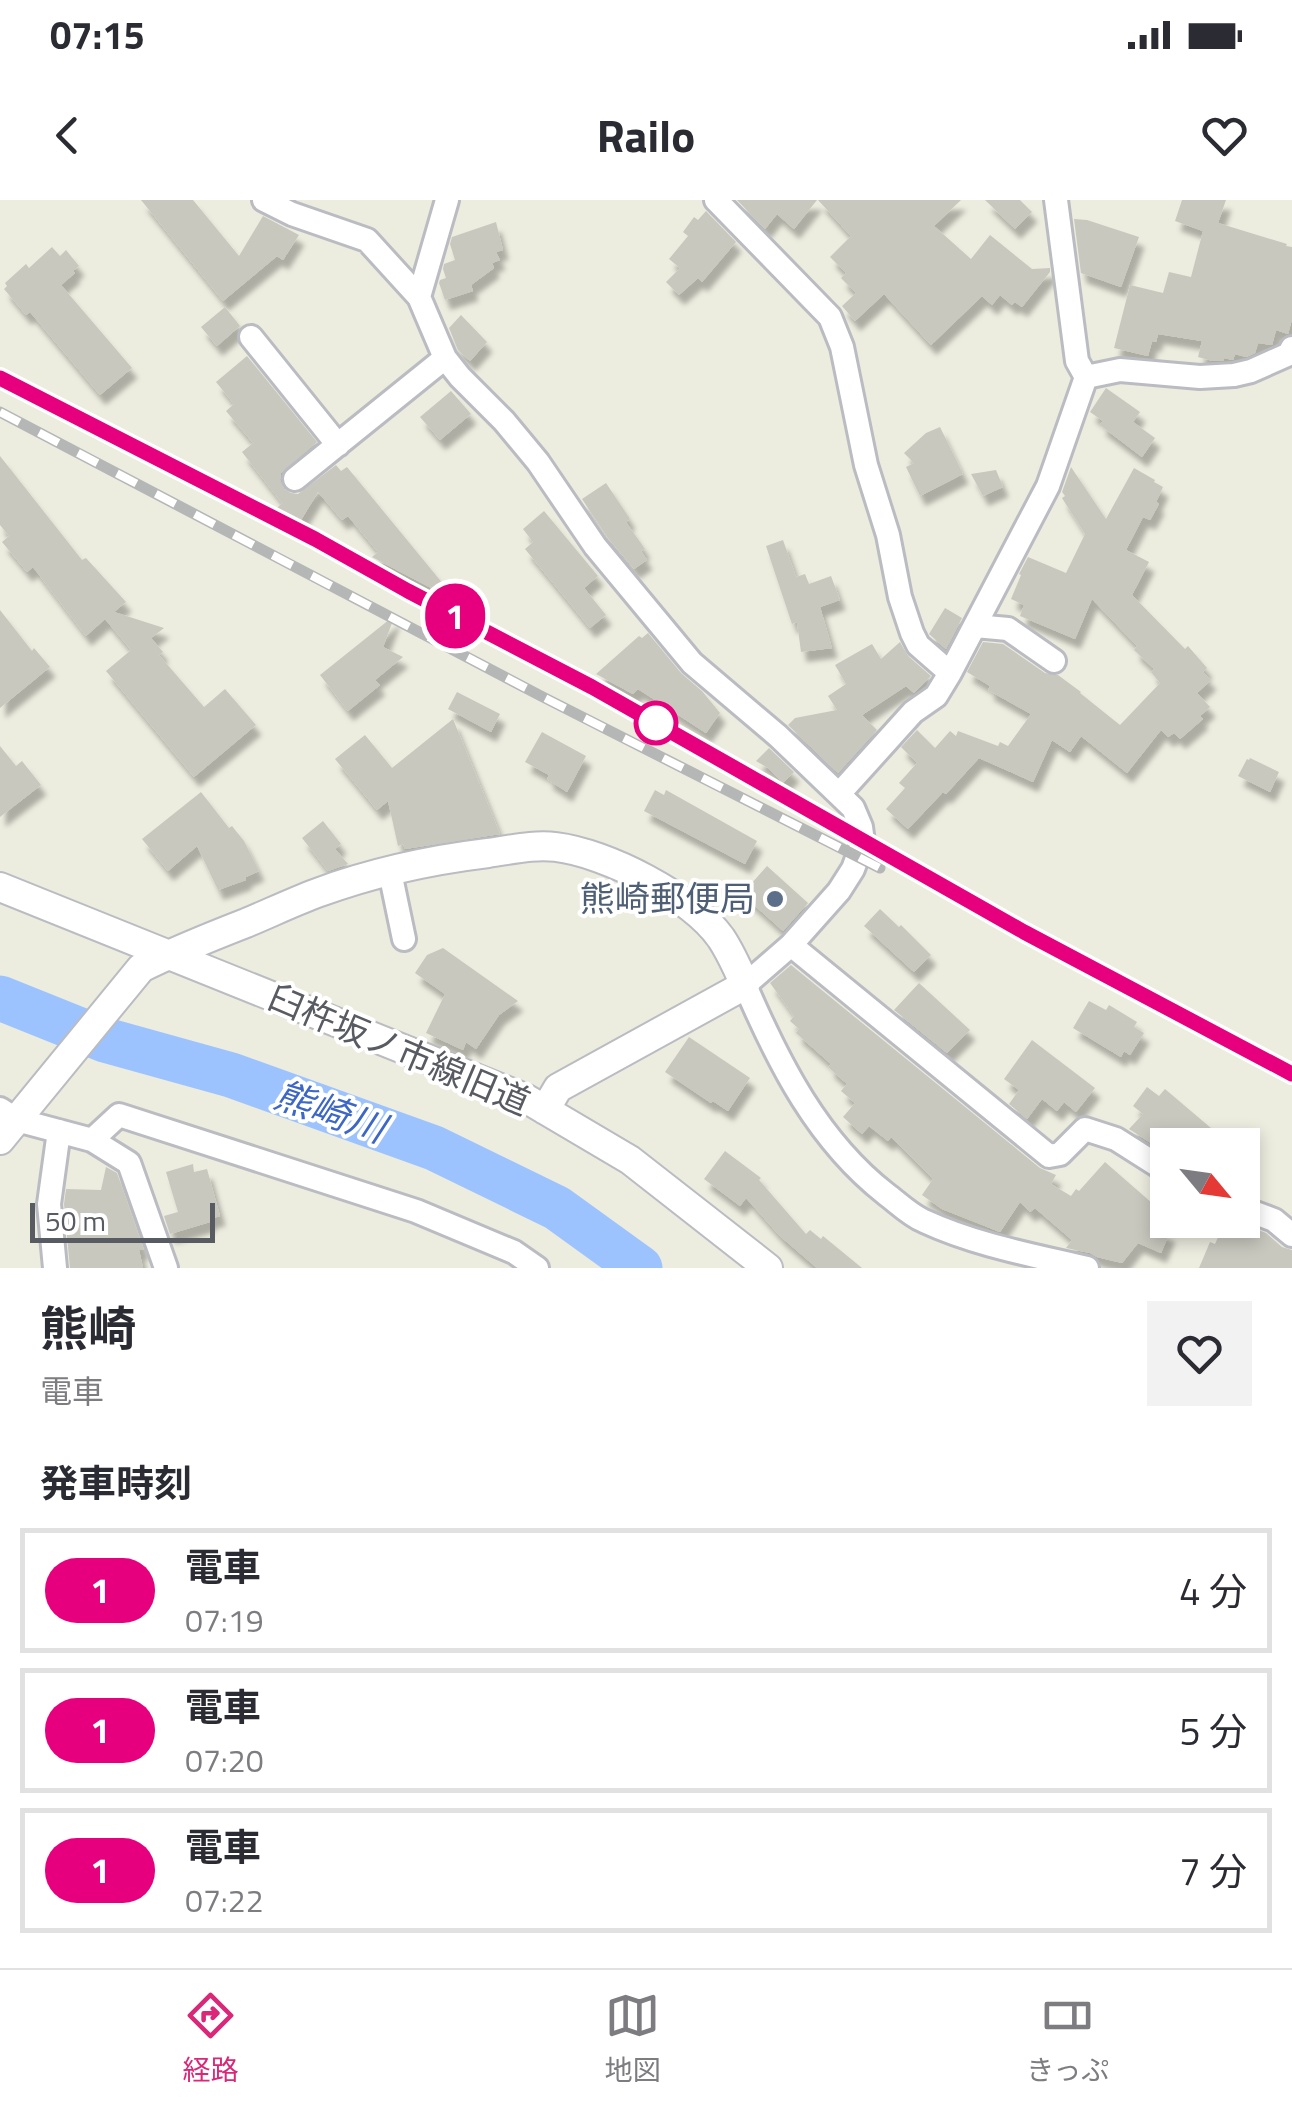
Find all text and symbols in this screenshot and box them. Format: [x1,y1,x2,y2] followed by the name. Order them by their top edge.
[50,6,145,64] text: 07:15
[597,101,695,169] text: Railo
[40,108,95,163] icon: back
[1197,108,1252,163] icon: heart
[422,584,488,648] line badge: 1
[445,589,465,643] text: 1
[635,702,677,744] unlabelled marker
[580,871,755,925] place label: 熊崎郵便局
[764,888,786,910] marker: 熊崎郵便局
[260,970,539,1129] street label: 臼杵坂ノ市線旧道
[267,1065,397,1158] water label: 熊崎川
[1150,1128,1260,1238] north arrow
[1150,1128,1260,1238] map controls
[30,1198,215,1242] scale bar
[45,1199,106,1242] text: 50 m
[40,1292,136,1365] text: 熊崎
[1147,1301,1252,1406] button: heart
[40,1367,104,1415] text: 電車
[40,1454,192,1512] text: 発車時刻
[185,1538,261,1596] text: 電車
[1179,1562,1247,1620] text: 4 分
[90,1563,110,1617] text: 1
[185,1596,264,1644] text: 07:19
[185,1678,261,1736] text: 電車
[1179,1702,1247,1760] text: 5 分
[90,1703,110,1757] text: 1
[185,1736,264,1784] text: 07:20
[185,1818,261,1876] text: 電車
[1179,1842,1247,1900] text: 7 分
[90,1843,110,1897] text: 1
[185,1876,264,1924] text: 07:22
[183,1988,239,2091] tab: 経路
[605,1988,661,2091] tab: 地図
[1026,1988,1109,2091] tab: きっぷ

